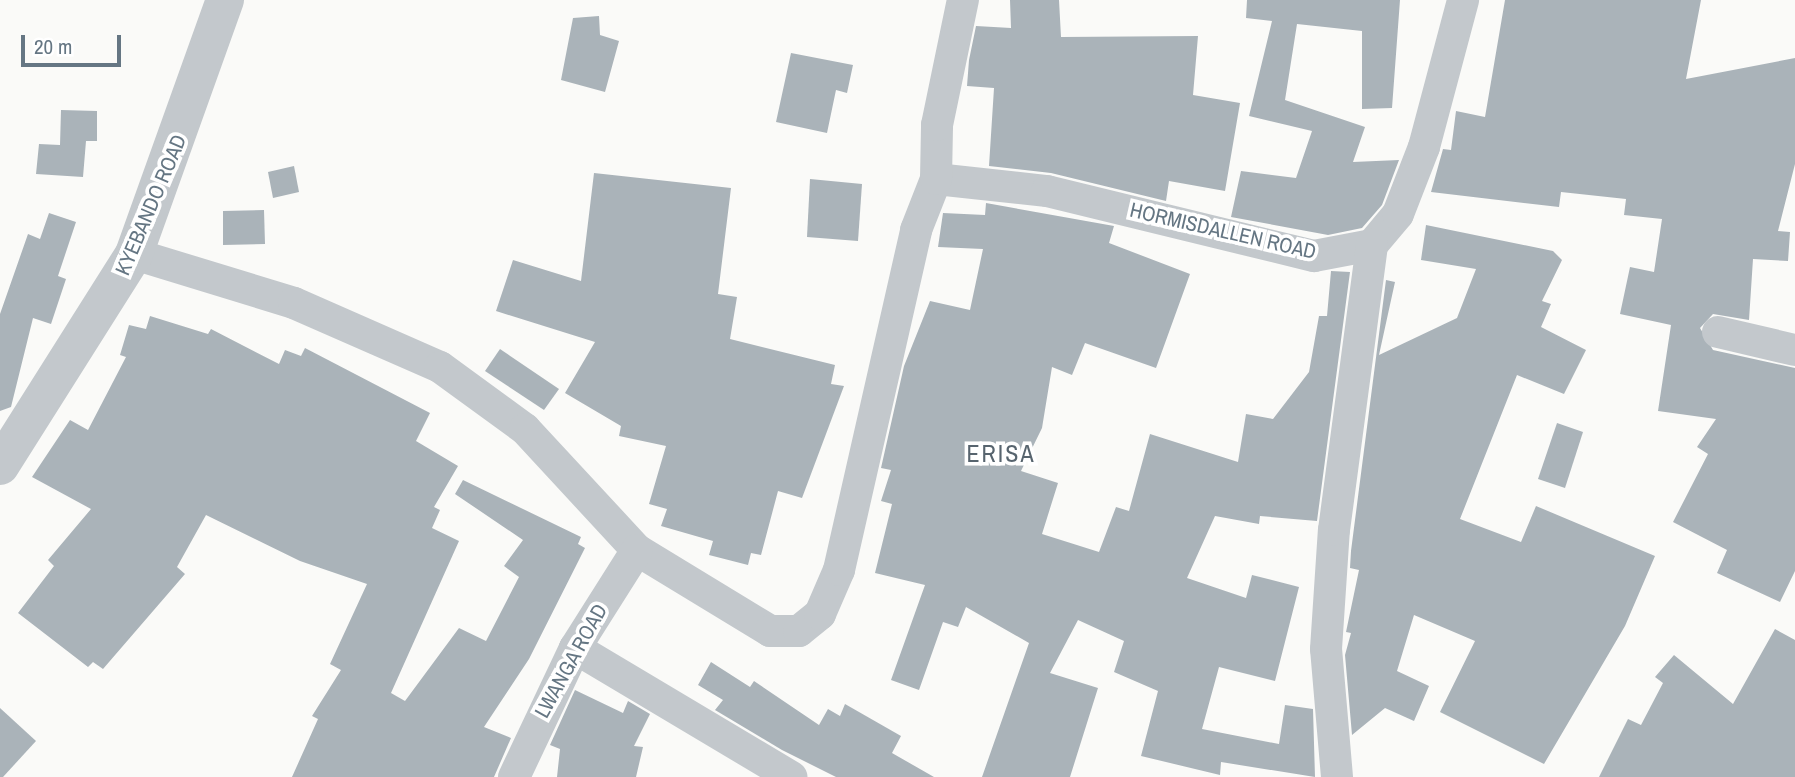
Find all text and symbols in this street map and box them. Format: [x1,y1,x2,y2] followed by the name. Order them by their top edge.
[24,21,124,65] scale bar
[34,32,72,61] text: 20 m
[110,131,192,279] street label: KYEBANDO ROAD
[1127,197,1319,265] street label: HORMISDALLEN ROAD
[967,440,1035,468] district label: ERISA
[529,599,613,723] street label: LWANGA ROAD

